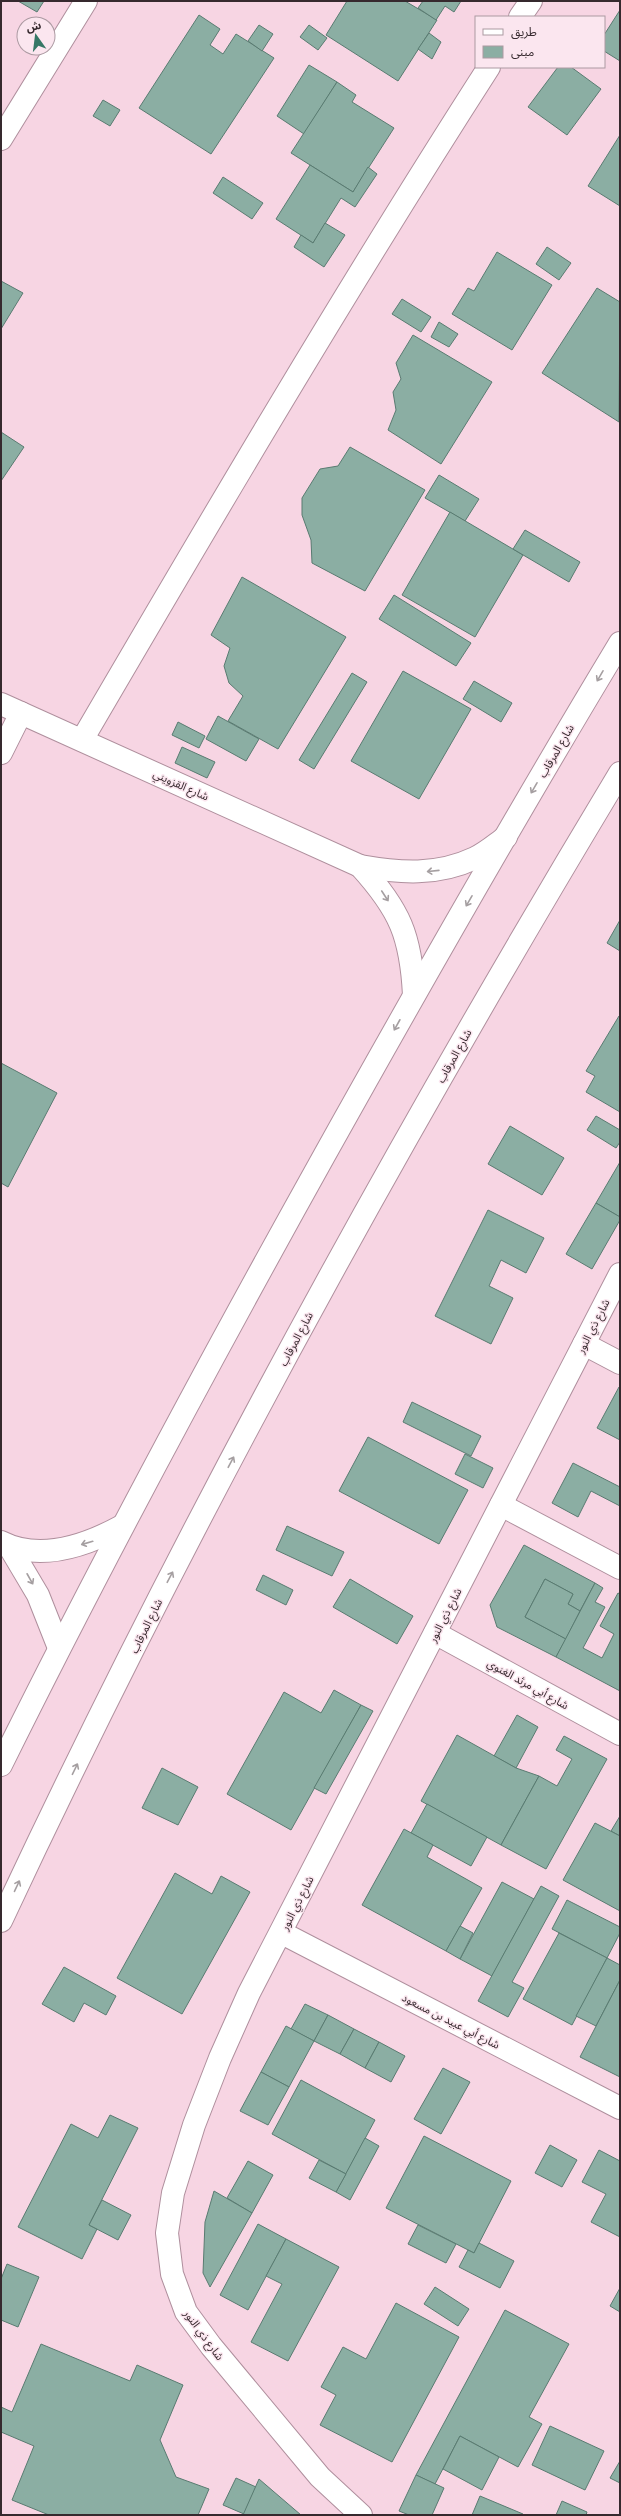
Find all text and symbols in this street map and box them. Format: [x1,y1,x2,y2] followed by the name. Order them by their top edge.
[16,16,56,56] north arrow
[475,16,605,68] legend
[25,18,43,36] text: ش
[511,24,537,40] text: طريق
[511,44,534,60] text: مبنى
[596,670,604,682] one-way arrow
[535,722,578,781] street label: شارع المرقاب
[150,766,211,806] street label: شارع القزويني
[530,782,538,794] one-way arrow
[427,867,440,874] one-way arrow
[382,890,390,902] one-way arrow
[464,895,472,907] one-way arrow
[392,1019,400,1031] one-way arrow
[434,1026,476,1086] street label: شارع المرقاب
[573,1296,615,1358] street label: شارع ذي النور
[276,1309,317,1369] street label: شارع المرقاب
[228,1457,235,1469] one-way arrow
[81,1540,94,1547] one-way arrow
[167,1572,175,1584] one-way arrow
[26,1573,34,1585] one-way arrow
[425,1585,467,1647] street label: شارع ذي النور
[127,1596,166,1656] street label: شارع المرقاب
[484,1656,572,1715] street label: شارع أبي مرثد الغنوي
[72,1763,79,1775] one-way arrow
[277,1873,319,1935] street label: شارع ذي النور
[14,1880,22,1892] one-way arrow
[399,1990,503,2054] street label: شارع أبي عبيد بن مسعود
[178,2306,227,2365] street label: شارع ذي النور

